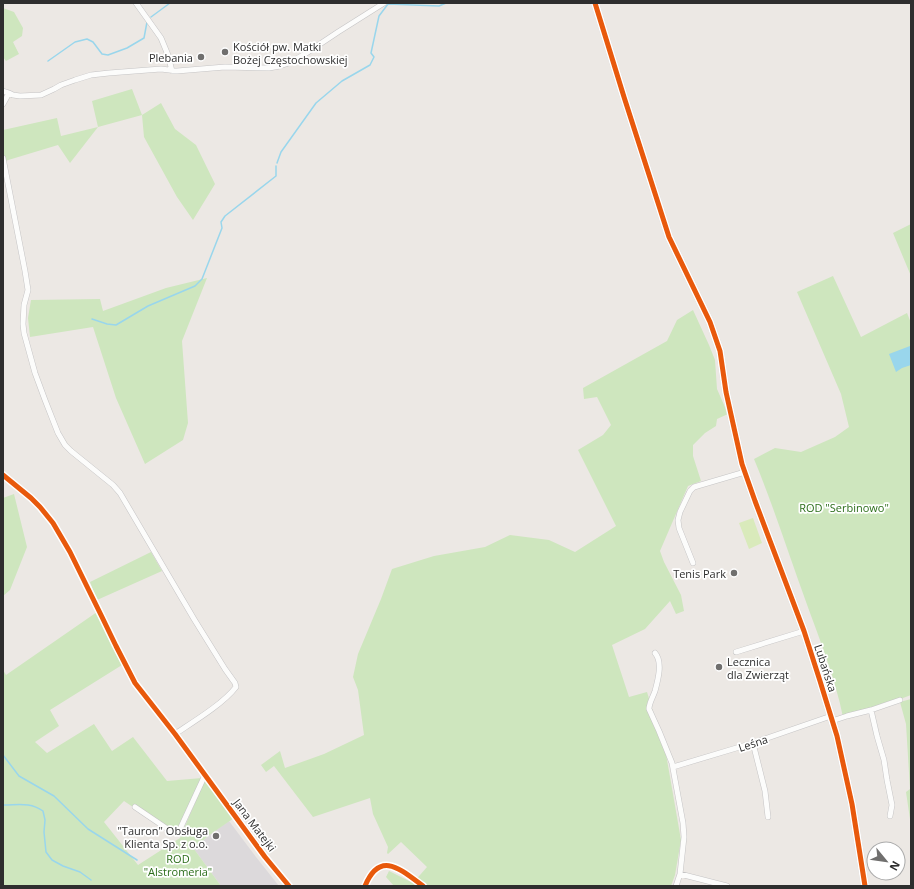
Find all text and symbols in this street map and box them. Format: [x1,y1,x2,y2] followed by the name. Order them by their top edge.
[233,39,348,67] place label: Kościół pw. Matki Bożej Częstochowskiej
[220,47,230,57] marker: Kościół pw. Matki Bożej Częstochowskiej
[149,50,193,65] place label: Plebania
[196,52,206,62] marker: Plebania
[799,500,889,515] park label: ROD "Serbinowo"
[673,566,726,581] place label: Tenis Park
[729,568,739,578] marker: Tenis Park
[811,642,841,694] street label: Lubańska
[727,654,789,682] place label: Lecznica dla Zwierząt
[714,662,724,672] marker: Lecznica dla Zwierząt
[736,731,770,755] street label: Leśna
[230,795,280,854] street label: Jana Matejki
[117,823,208,851] place label: "Tauron" Obsługa Klienta Sp. z o.o.
[211,831,221,841] marker: "Tauron" Obsługa Klienta Sp. z o.o.
[866,841,906,881] north arrow
[144,851,212,879] park label: ROD "Alstromeria"
[886,859,904,874] text: N

